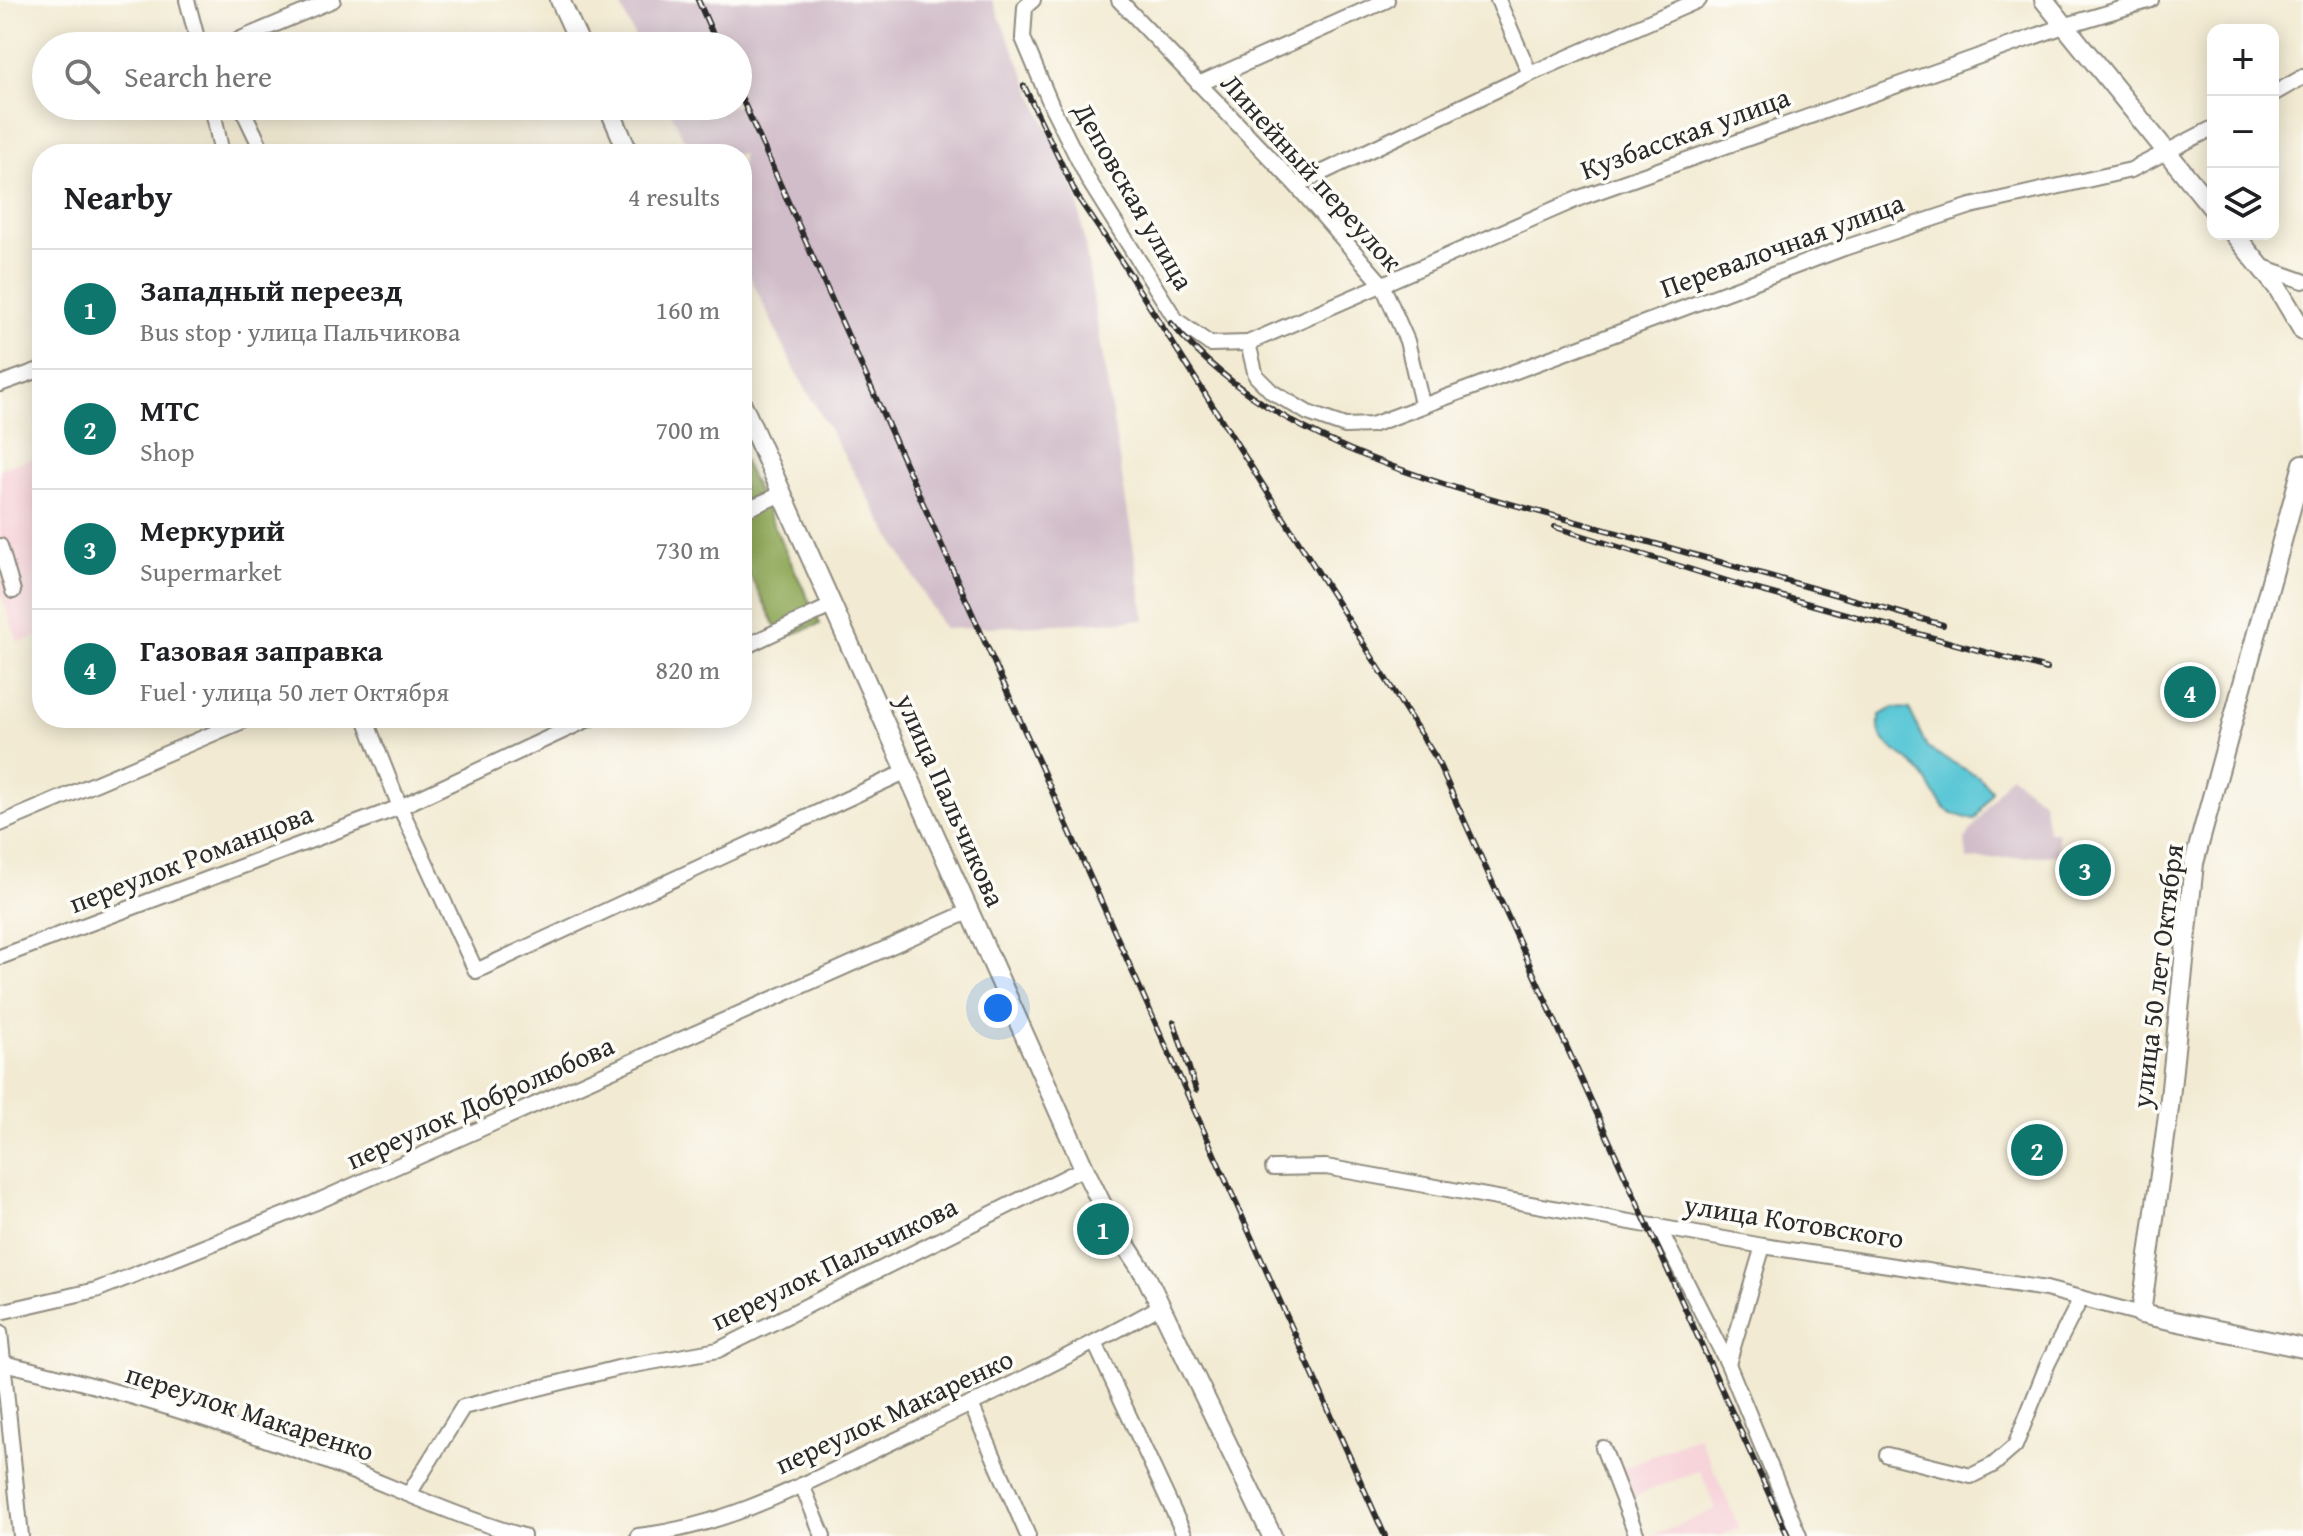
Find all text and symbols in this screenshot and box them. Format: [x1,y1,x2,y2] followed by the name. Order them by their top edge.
[2207,24,2279,240] map controls
[2207,24,2279,96] button: +
[32,32,752,120] search box
[60,54,104,98] icon: search
[124,54,272,98] text: Search here
[1212,63,1413,280] street label: Линейный переулок
[1574,75,1796,189] street label: Кузбасская улица
[1063,93,1205,298] street label: Деповская улица
[2207,96,2279,168] button: −
[2207,168,2279,240] button: layers
[64,172,173,221] text: Nearby
[628,177,720,216] text: 4 results
[1654,181,1910,308] street label: Перевалочная улица
[140,268,403,312] text: Западный переезд
[83,290,97,329] text: 1
[655,290,720,329] text: 160 m
[140,312,460,351] text: Bus stop · улица Пальчикова
[140,388,200,432] text: МТС
[83,410,97,449] text: 2
[655,410,720,449] text: 700 m
[140,432,195,471] text: Shop
[140,508,285,552] text: Меркурий
[83,530,97,569] text: 3
[655,530,720,569] text: 730 m
[140,552,282,591] text: Supermarket
[140,628,383,672] text: Газовая заправка
[83,650,97,689] text: 4
[655,650,720,689] text: 820 m
[2164,662,2216,722] pin: 4
[140,672,449,711] text: Fuel · улица 50 лет Октября
[886,686,1017,913] street label: улица Пальчикова
[63,792,319,923] street label: переулок Романцова
[2059,840,2111,900] pin: 3
[2120,841,2193,1111] street label: улица 50 лет Октября
[978,988,1018,1028] your location
[339,1024,621,1179] street label: переулок Добролюбова
[2011,1120,2063,1180] pin: 2
[1680,1183,1907,1258] street label: улица Котовского
[704,1185,964,1340] street label: переулок Пальчикова
[1077,1199,1129,1259] pin: 1
[768,1337,1020,1484] street label: переулок Макаренко
[121,1352,380,1471] street label: переулок Макаренко

